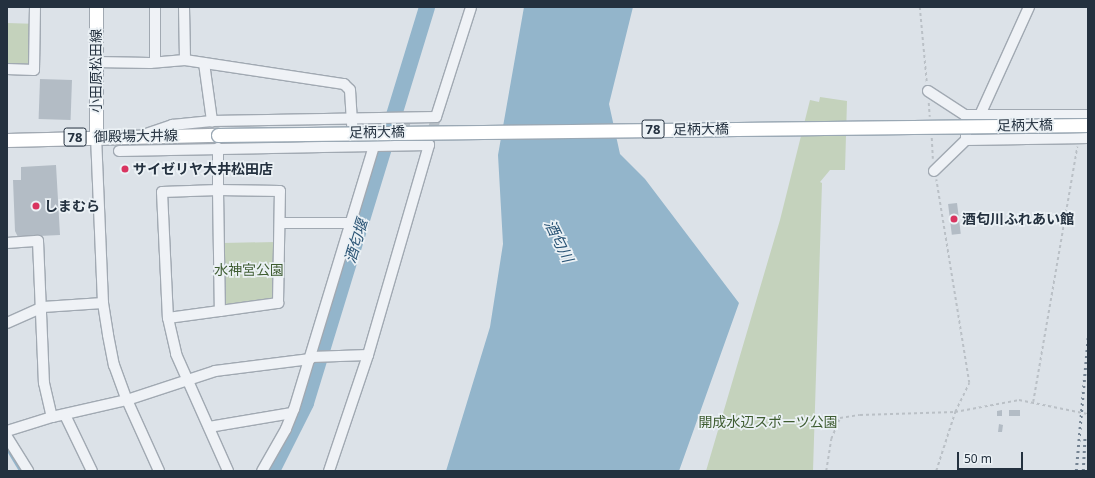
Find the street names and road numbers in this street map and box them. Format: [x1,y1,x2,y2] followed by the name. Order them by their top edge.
[88,29,104,113] street label: 小田原松田線
[997,116,1053,134] street label: 足柄大橋
[641,118,665,140] road number: 78
[673,120,729,138] street label: 足柄大橋
[349,123,405,141] street label: 足柄大橋
[63,126,87,148] road number: 78
[94,127,178,145] street label: 御殿場大井線

